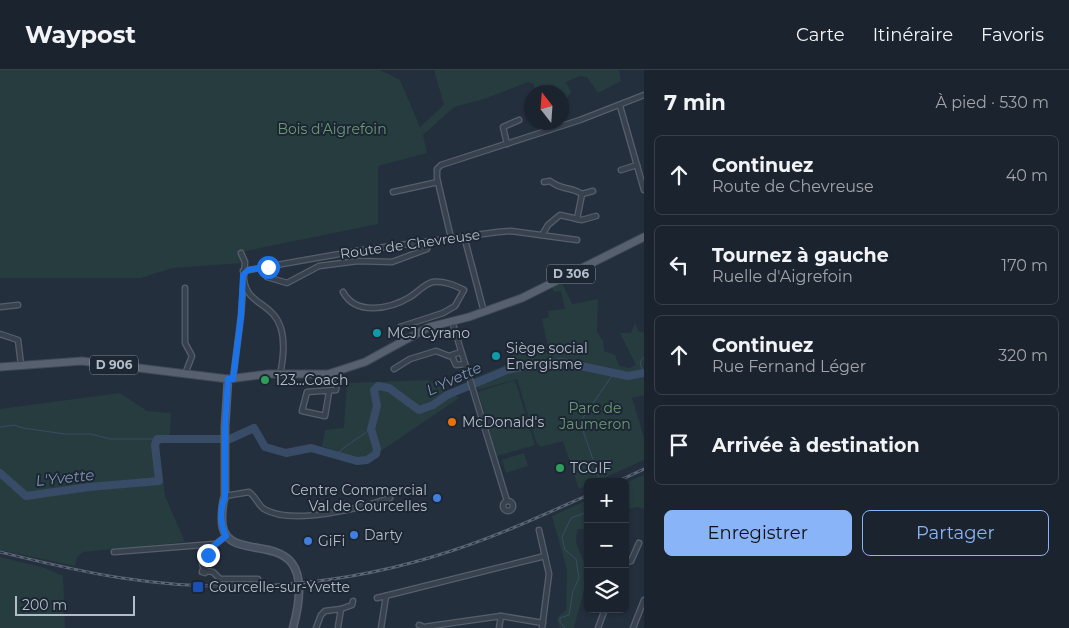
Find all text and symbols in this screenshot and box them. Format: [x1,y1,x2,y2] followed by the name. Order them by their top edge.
[25,20,136,49] text: Waypost
[796,24,845,46] text: Carte
[873,24,953,46] text: Itinéraire
[981,24,1044,46] text: Favoris
[524,85,569,130] north arrow
[664,90,726,115] text: 7 min
[935,93,1049,112] text: À pied · 530 m
[277,120,387,138] park label: Bois d'Aigrefoin
[712,154,813,177] text: Continuez
[665,161,693,189] icon: ahead
[1006,166,1048,185] text: 40 m
[712,177,874,196] text: Route de Chevreuse
[339,225,481,263] street label: Route de Chevreuse
[712,244,889,267] text: Tournez à gauche
[665,251,693,279] icon: left
[257,256,280,279] route start
[1001,256,1048,275] text: 170 m
[547,264,595,283] road number: D 306
[712,267,853,286] text: Ruelle d'Aigrefoin
[387,324,470,342] place label: MCJ Cyrano
[371,327,383,339] marker: MCJ Cyrano
[712,334,813,357] text: Continuez
[506,339,588,373] place label: Siège social Energisme
[665,341,693,369] icon: ahead
[998,346,1048,365] text: 320 m
[490,350,502,362] marker: Siège social Energisme
[90,356,138,374] road number: D 906
[712,357,866,376] text: Rue Fernand Léger
[423,358,484,400] water label: L'Yvette
[275,371,348,389] place label: 123...Coach
[259,374,271,386] marker: 123...Coach
[558,399,631,433] park label: Parc de Jaumeron
[462,413,544,431] place label: McDonald's
[446,416,458,428] marker: McDonald's
[665,431,693,459] icon: arrive
[712,434,920,457] text: Arrivée à destination
[570,459,611,477] place label: TCGIF
[554,462,566,474] marker: TCGIF
[35,465,95,490] water label: L'Yvette
[584,478,629,613] map controls
[584,478,629,523] button: +
[291,481,427,515] place label: Centre Commercial Val de Courcelles
[431,492,443,504] marker: Centre Commercial Val de Courcelles
[664,510,852,556] button: Enregistrer
[862,510,1049,556] button: Partager
[584,523,629,568] button: −
[364,526,403,544] place label: Darty
[348,529,360,541] marker: Darty
[318,532,345,550] place label: GiFi
[302,535,314,547] marker: GiFi
[197,544,220,567] route end
[584,568,629,613] button: layers
[209,578,350,596] place label: Courcelle-sur-Yvette
[191,580,205,594] marker: Courcelle-sur-Yvette
[15,593,135,616] scale bar
[22,596,67,614] text: 200 m

